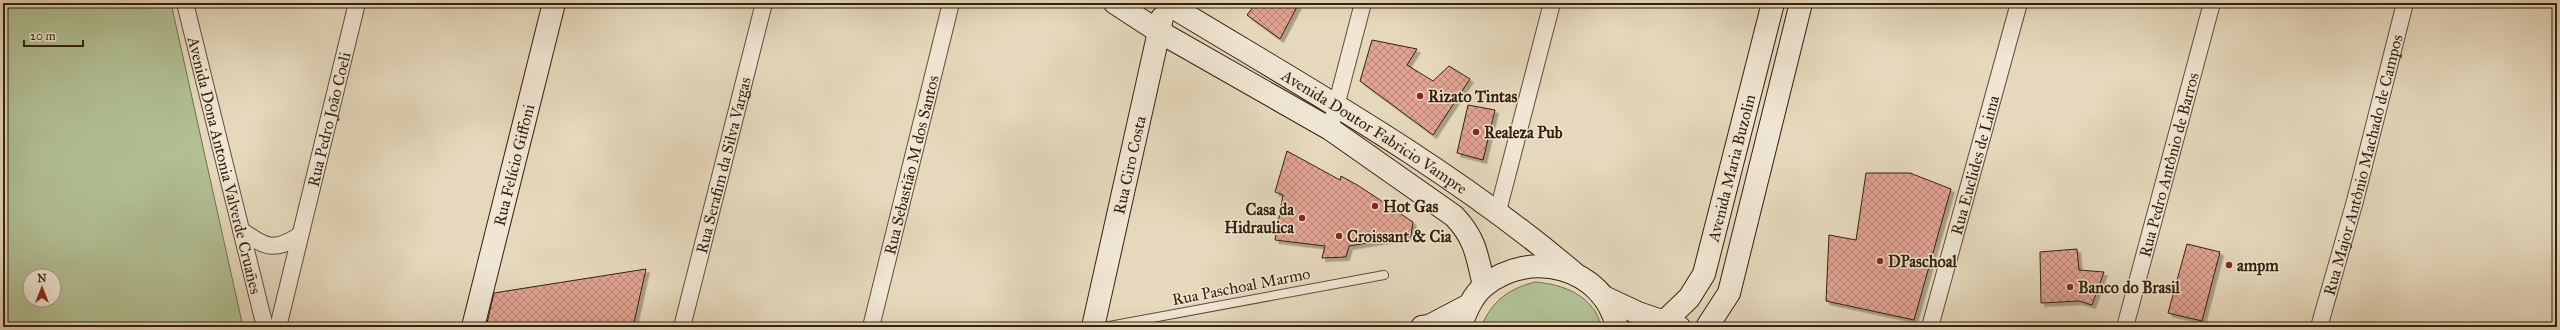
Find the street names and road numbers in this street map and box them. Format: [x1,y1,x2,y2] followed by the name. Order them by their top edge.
[2320,32,2407,298] street label: Rua Major Antônio Machado de Campos
[183,34,265,296] street label: Avenida Dona Antonia Valverde Cruañes
[304,49,355,189] street label: Rua Pedro João Coeli
[1277,65,1471,198] street label: Avenida Doutor Fabricio Vampre
[2135,70,2203,259] street label: Rua Pedro Antônio de Barros
[880,73,943,257] street label: Rua Sebastião M dos Santos
[692,75,755,255] street label: Rua Serafim da Silva Vargas
[1703,92,1759,245] street label: Avenida Maria Buzolin
[1947,93,2003,237] street label: Rua Euclides de Lima
[490,102,538,228] street label: Rua Felício Giffoni
[1109,114,1150,216] street label: Rua Ciro Costa
[1170,264,1312,309] street label: Rua Paschoal Marmo

